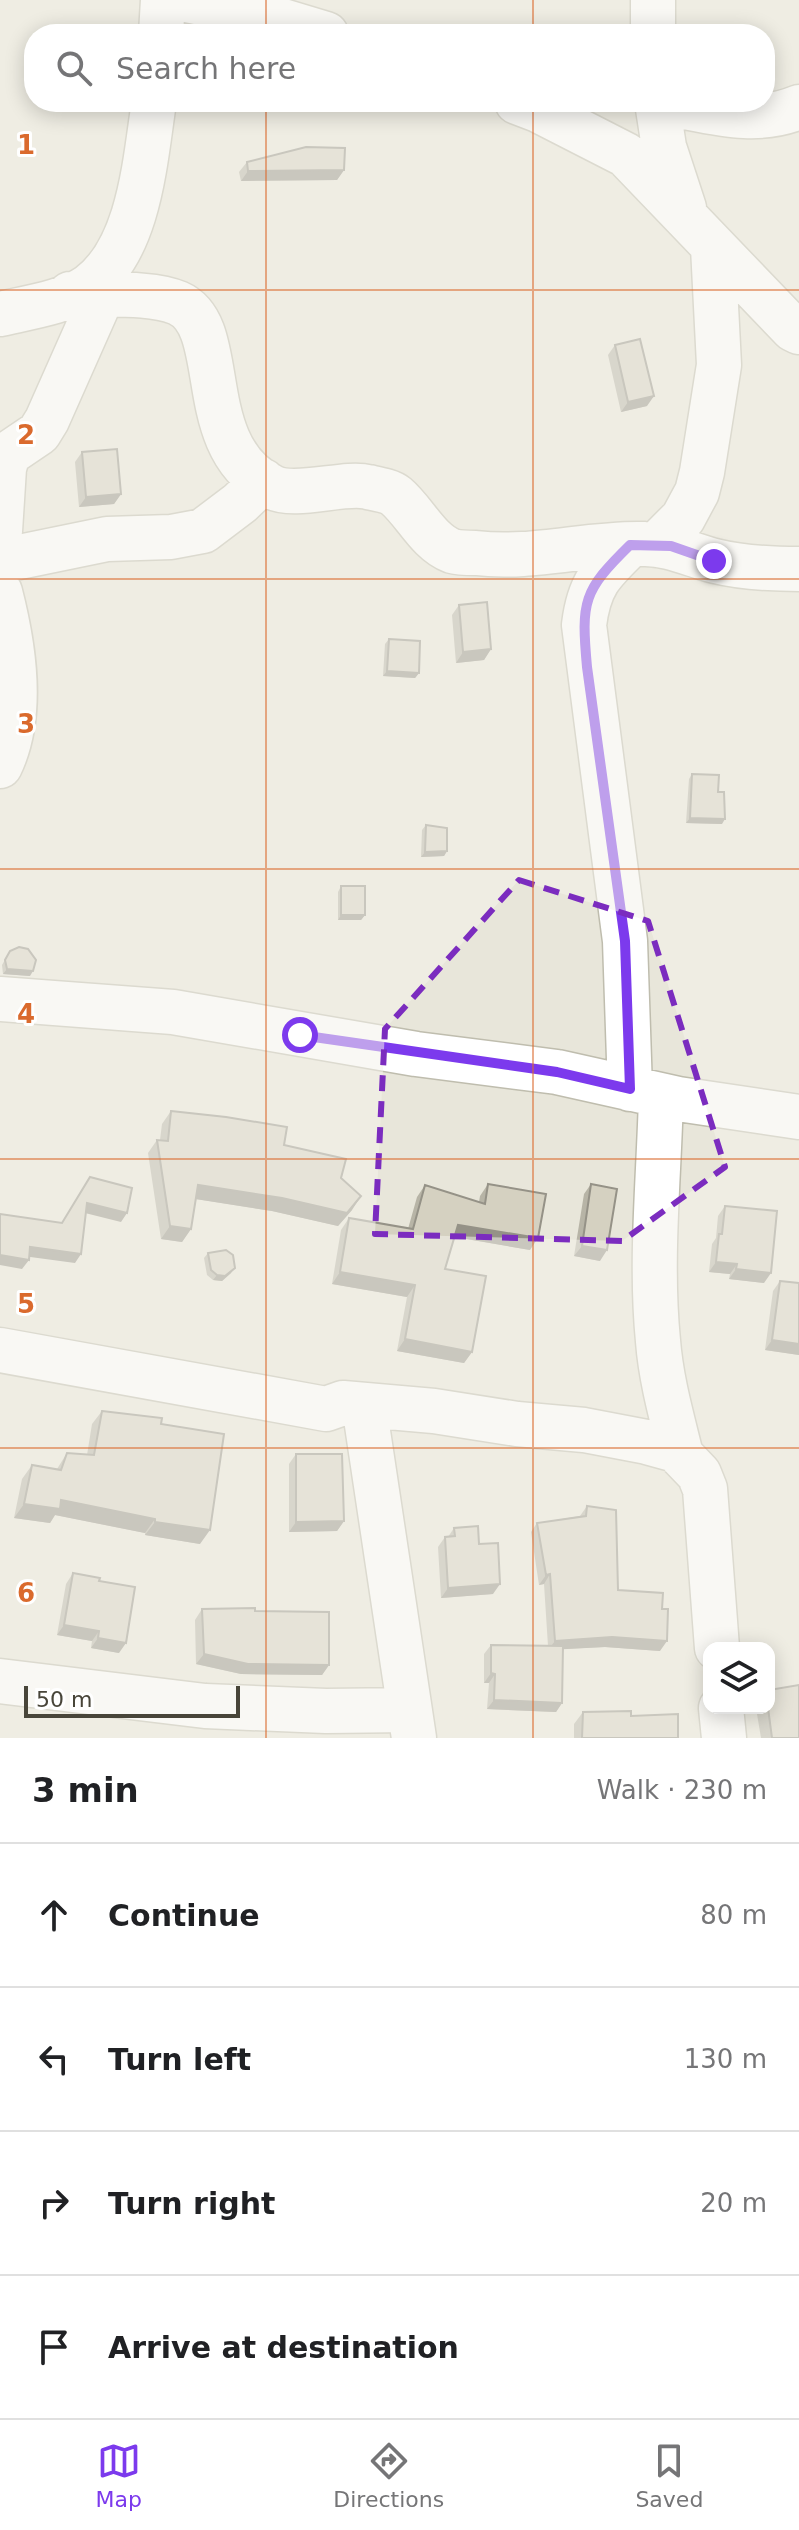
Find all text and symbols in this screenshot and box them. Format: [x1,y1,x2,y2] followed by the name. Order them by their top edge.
[24,24,775,112] search box
[52,46,96,90] icon: search
[116,51,296,86] text: Search here
[17,130,35,160] text: 1
[17,420,35,450] text: 2
[696,543,732,579] route end
[17,709,35,739] text: 3
[17,999,35,1029] text: 4
[282,1017,318,1053] route start
[17,1289,35,1319] text: 5
[17,1578,35,1608] text: 6
[703,1642,775,1714] map controls
[703,1642,775,1714] button: layers
[24,1682,240,1718] scale bar
[36,1687,92,1712] text: 50 m
[32,1770,139,1810] text: 3 min
[597,1775,767,1805] text: Walk · 230 m
[32,1893,76,1937] icon: ahead
[108,1898,260,1933] text: Continue
[700,1900,767,1930] text: 80 m
[32,2037,76,2081] icon: left
[108,2042,251,2077] text: Turn left
[684,2044,767,2074] text: 130 m
[32,2181,76,2225] icon: right
[108,2186,275,2221] text: Turn right
[700,2188,767,2218] text: 20 m
[32,2325,76,2369] icon: arrive
[108,2330,459,2365] text: Arrive at destination
[96,2439,142,2512] tab: Map
[333,2439,444,2512] tab: Directions
[635,2439,703,2512] tab: Saved

